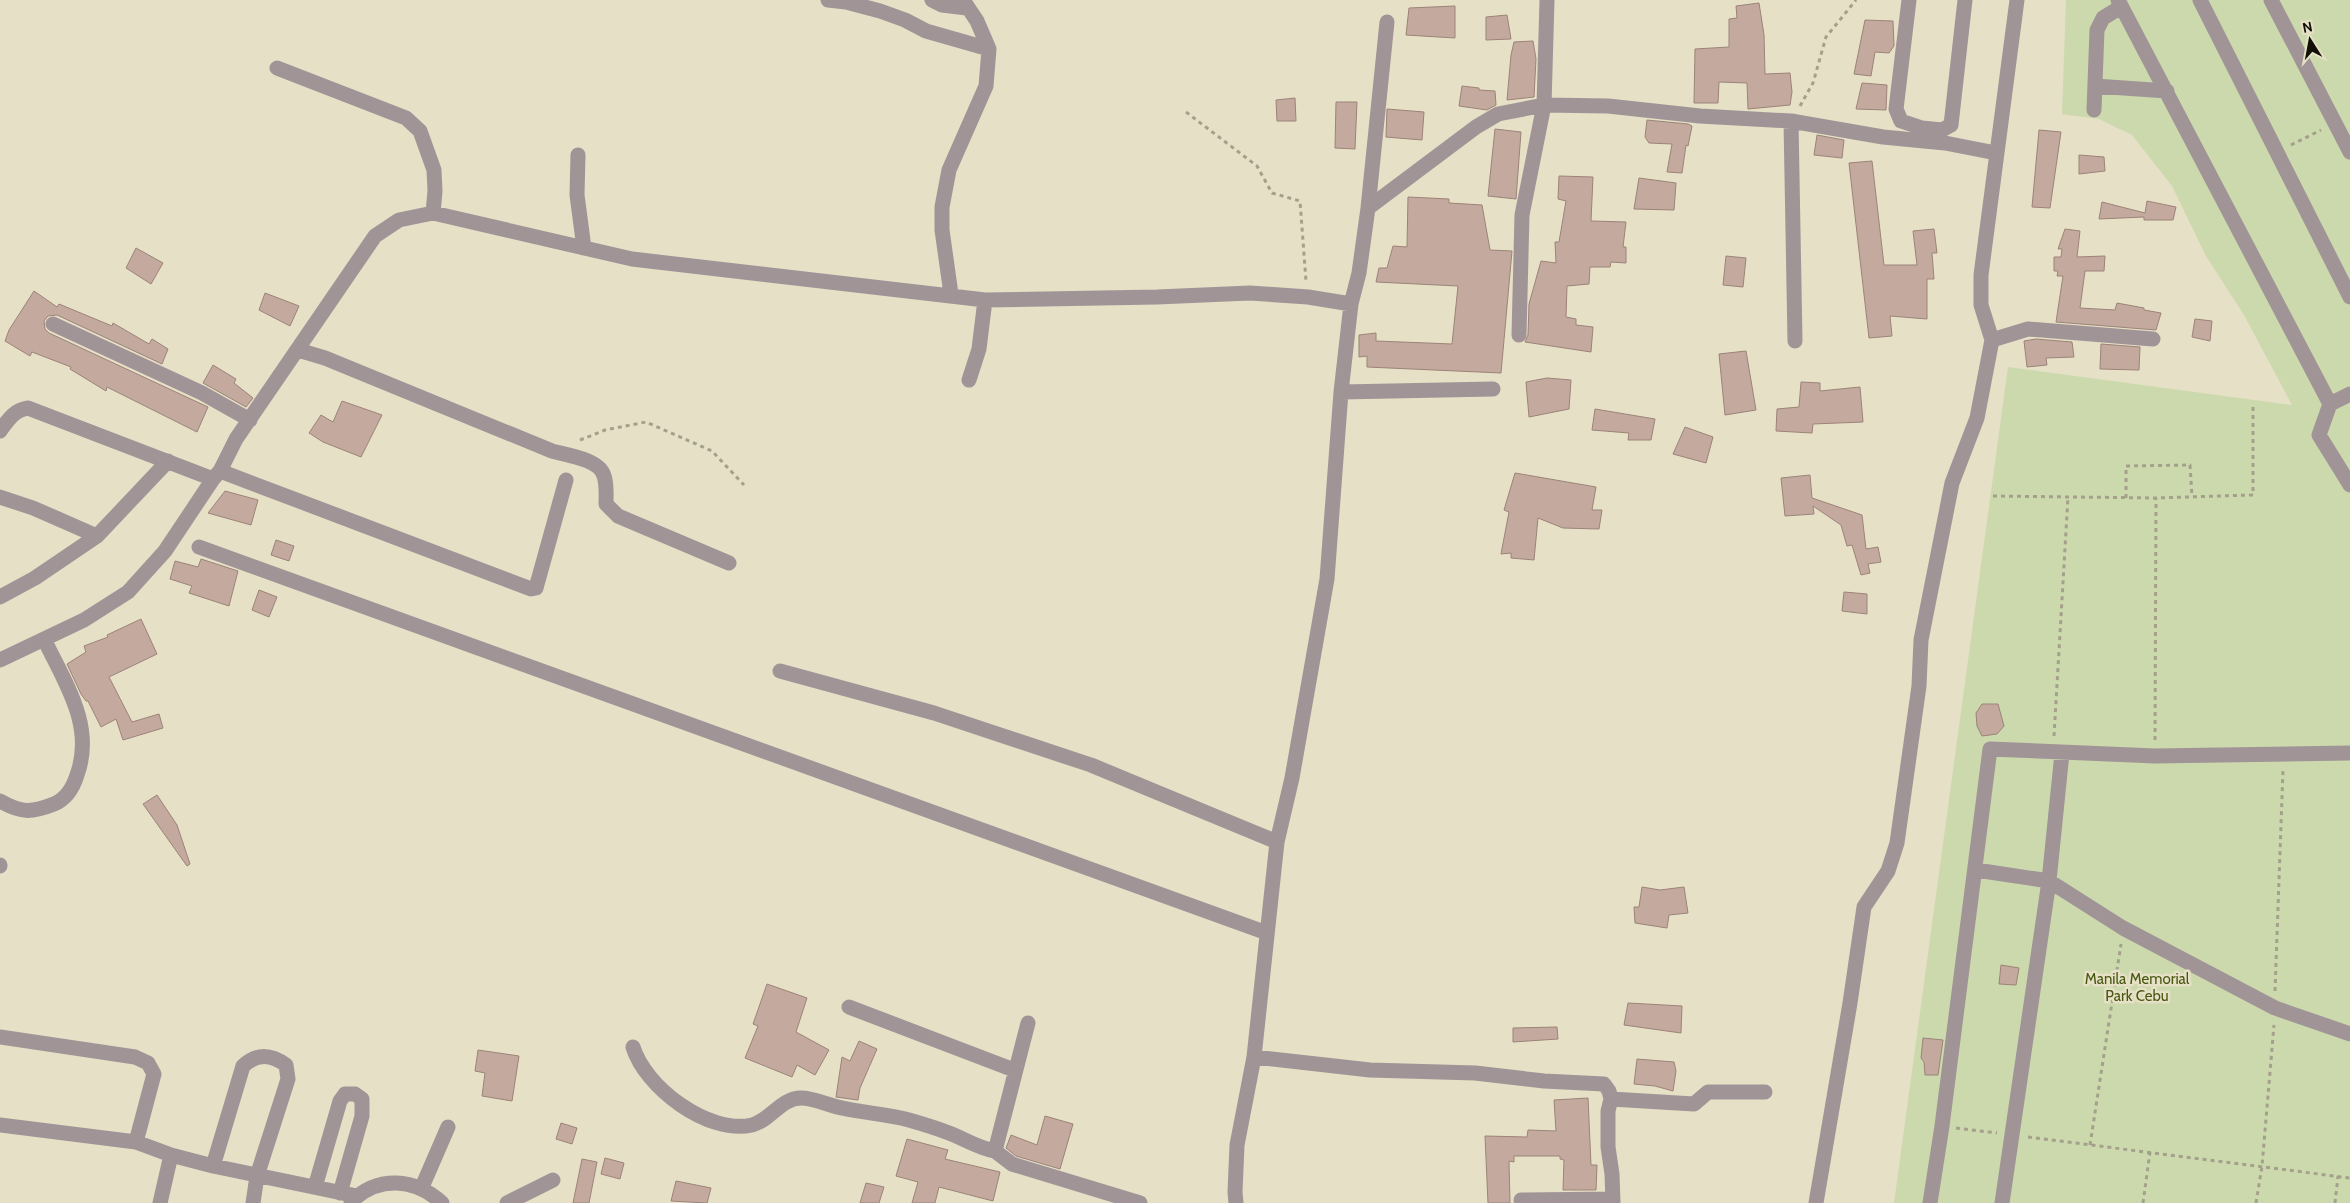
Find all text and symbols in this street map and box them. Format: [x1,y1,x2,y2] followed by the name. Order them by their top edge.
[2285,15,2335,65] north arrow
[2301,17,2314,37] text: N
[2085,970,2190,1005] park label: Manila Memorial Park Cebu

